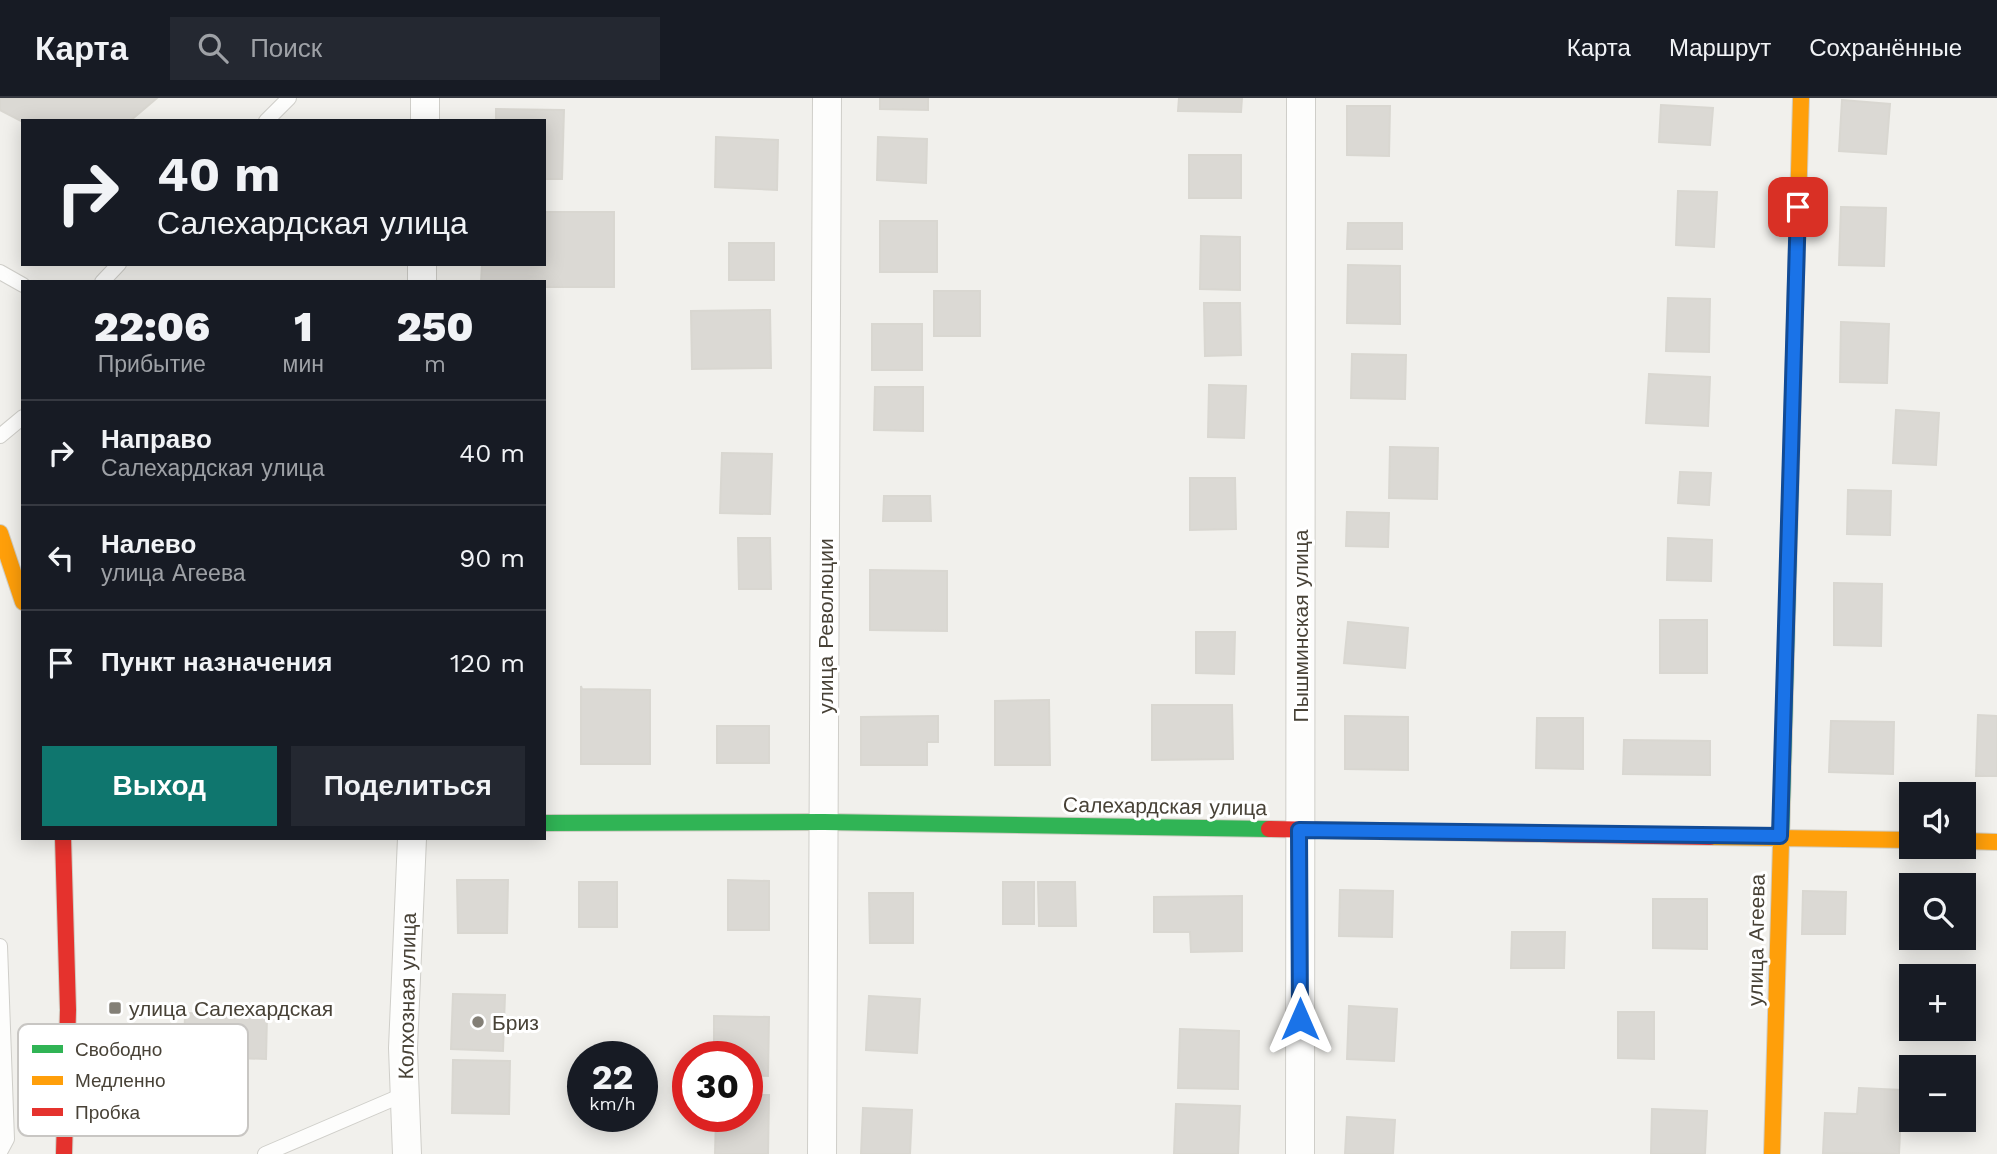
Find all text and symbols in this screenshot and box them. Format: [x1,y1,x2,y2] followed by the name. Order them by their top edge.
[170,17,660,80] search box
[35,29,128,68] text: Карта
[194,29,232,67] icon: search
[250,33,322,63] text: Поиск
[1567,34,1631,62] text: Карта
[1669,34,1771,62] text: Маршрут
[1809,34,1962,62] text: Сохранённые
[157,145,280,203] text: 40 m
[42,147,133,238] icon: right
[1768,177,1828,237] pin
[1779,188,1817,226] icon: arrive
[157,204,468,242] text: Салехардская улица
[93,302,210,351] text: 22:06
[294,302,313,351] text: 1
[396,302,474,351] text: 250
[98,351,206,378] text: Прибытие
[283,351,324,378] text: мин
[424,351,446,378] text: m
[101,424,212,454] text: Направо
[42,434,80,472] icon: right
[459,438,525,468] text: 40 m
[101,455,324,482] text: Салехардская улица
[101,529,196,559] text: Налево
[1288,529,1313,722] street label: Пышминская улица
[813,538,838,714] street label: улица Революции
[42,539,80,577] icon: left
[459,543,525,573] text: 90 m
[101,560,246,587] text: улица Агеева
[42,644,80,682] icon: arrive
[101,647,332,677] text: Пункт назначения
[450,648,525,678] text: 120 m
[42,746,277,826] button: Выход
[291,746,525,826] button: Поделиться
[1899,782,1976,1132] map controls
[1899,782,1976,859] button: sound
[1063,792,1268,820] street label: Салехардская улица
[1742,873,1770,1006] street label: улица Агеева
[1899,873,1976,950] button: search
[393,912,421,1080] street label: Колхозная улица
[1899,964,1976,1041] button: +
[1263,982,1337,1056] position arrow
[129,996,333,1021] place label: улица Салехардская
[107,1000,123,1016] marker: улица Салехардская
[492,1010,539,1035] place label: Бриз
[470,1014,486,1030] marker: Бриз
[18,1024,248,1136] legend
[75,1038,162,1061] text: Свободно
[672,1041,763,1132] speed limit sign: 30
[1899,1055,1976,1132] button: −
[592,1056,633,1098] text: 22
[75,1069,165,1092] text: Медленно
[589,1093,636,1114] text: km/h
[75,1101,140,1124] text: Пробка

